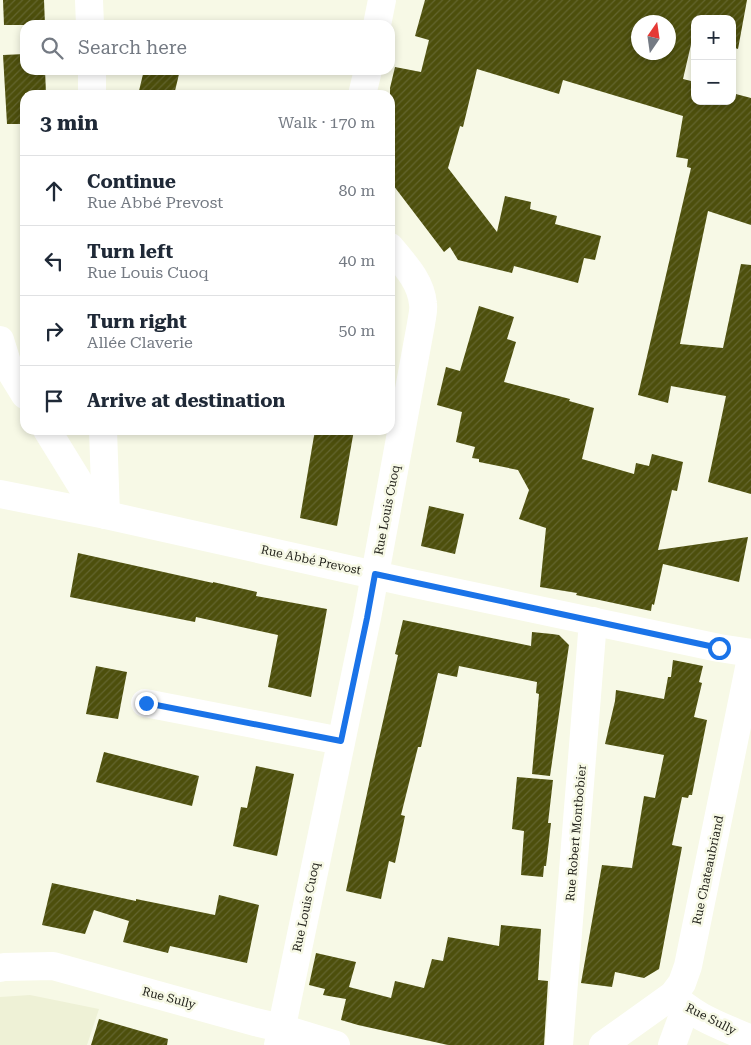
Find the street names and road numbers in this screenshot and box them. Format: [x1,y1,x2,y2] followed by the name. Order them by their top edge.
[371,463,403,556] street label: Rue Louis Cuoq
[260,543,363,578] street label: Rue Abbé Prevost
[563,764,589,902] street label: Rue Robert Montbobier
[690,814,726,926] street label: Rue Chateaubriand
[290,861,322,953] street label: Rue Louis Cuoq
[141,984,198,1012] street label: Rue Sully
[683,1000,739,1038] street label: Rue Sully

